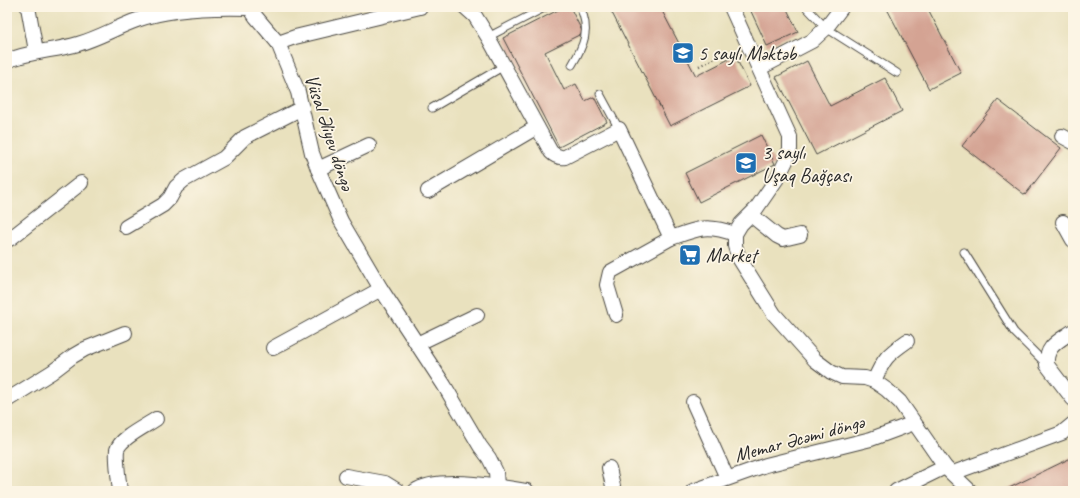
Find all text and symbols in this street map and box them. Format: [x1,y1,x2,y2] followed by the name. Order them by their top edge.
[670,40,696,66] school or university icon: 5 saylı Məktəb
[698,41,797,66] place label: 5 saylı Məktəb
[299,71,360,195] street label: Vüsal Əliyev döngə
[762,140,853,188] place label: 3 saylı Uşaq Bağçası
[733,150,759,176] school or university icon: 3 saylı Uşaq Bağçası
[677,242,703,268] supermarket icon: Market
[706,243,760,268] place label: Market
[732,409,868,468] street label: Memar Əcəmi döngə

